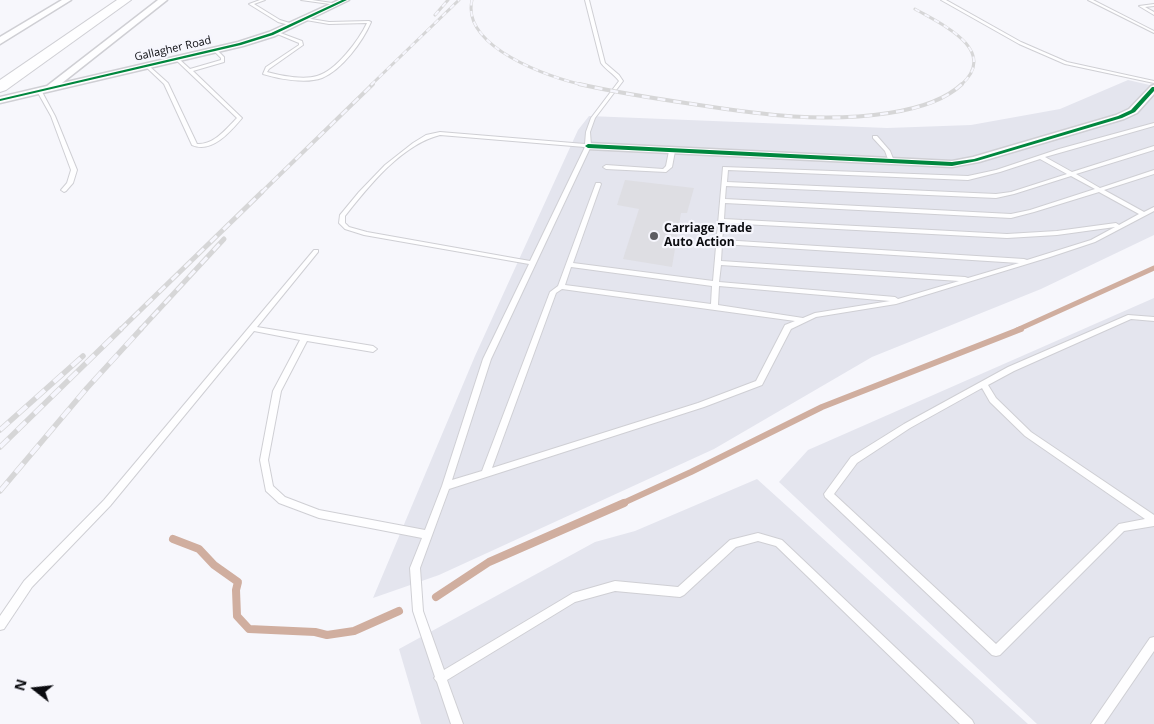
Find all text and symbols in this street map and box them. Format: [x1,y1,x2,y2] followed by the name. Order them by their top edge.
[133,34,213,64] street label: Gallagher Road
[664,222,752,250] place label: Carriage Trade Auto Action
[648,230,660,242] marker: Carriage Trade Auto Action
[10,664,60,714] north arrow
[9,677,31,693] text: N

